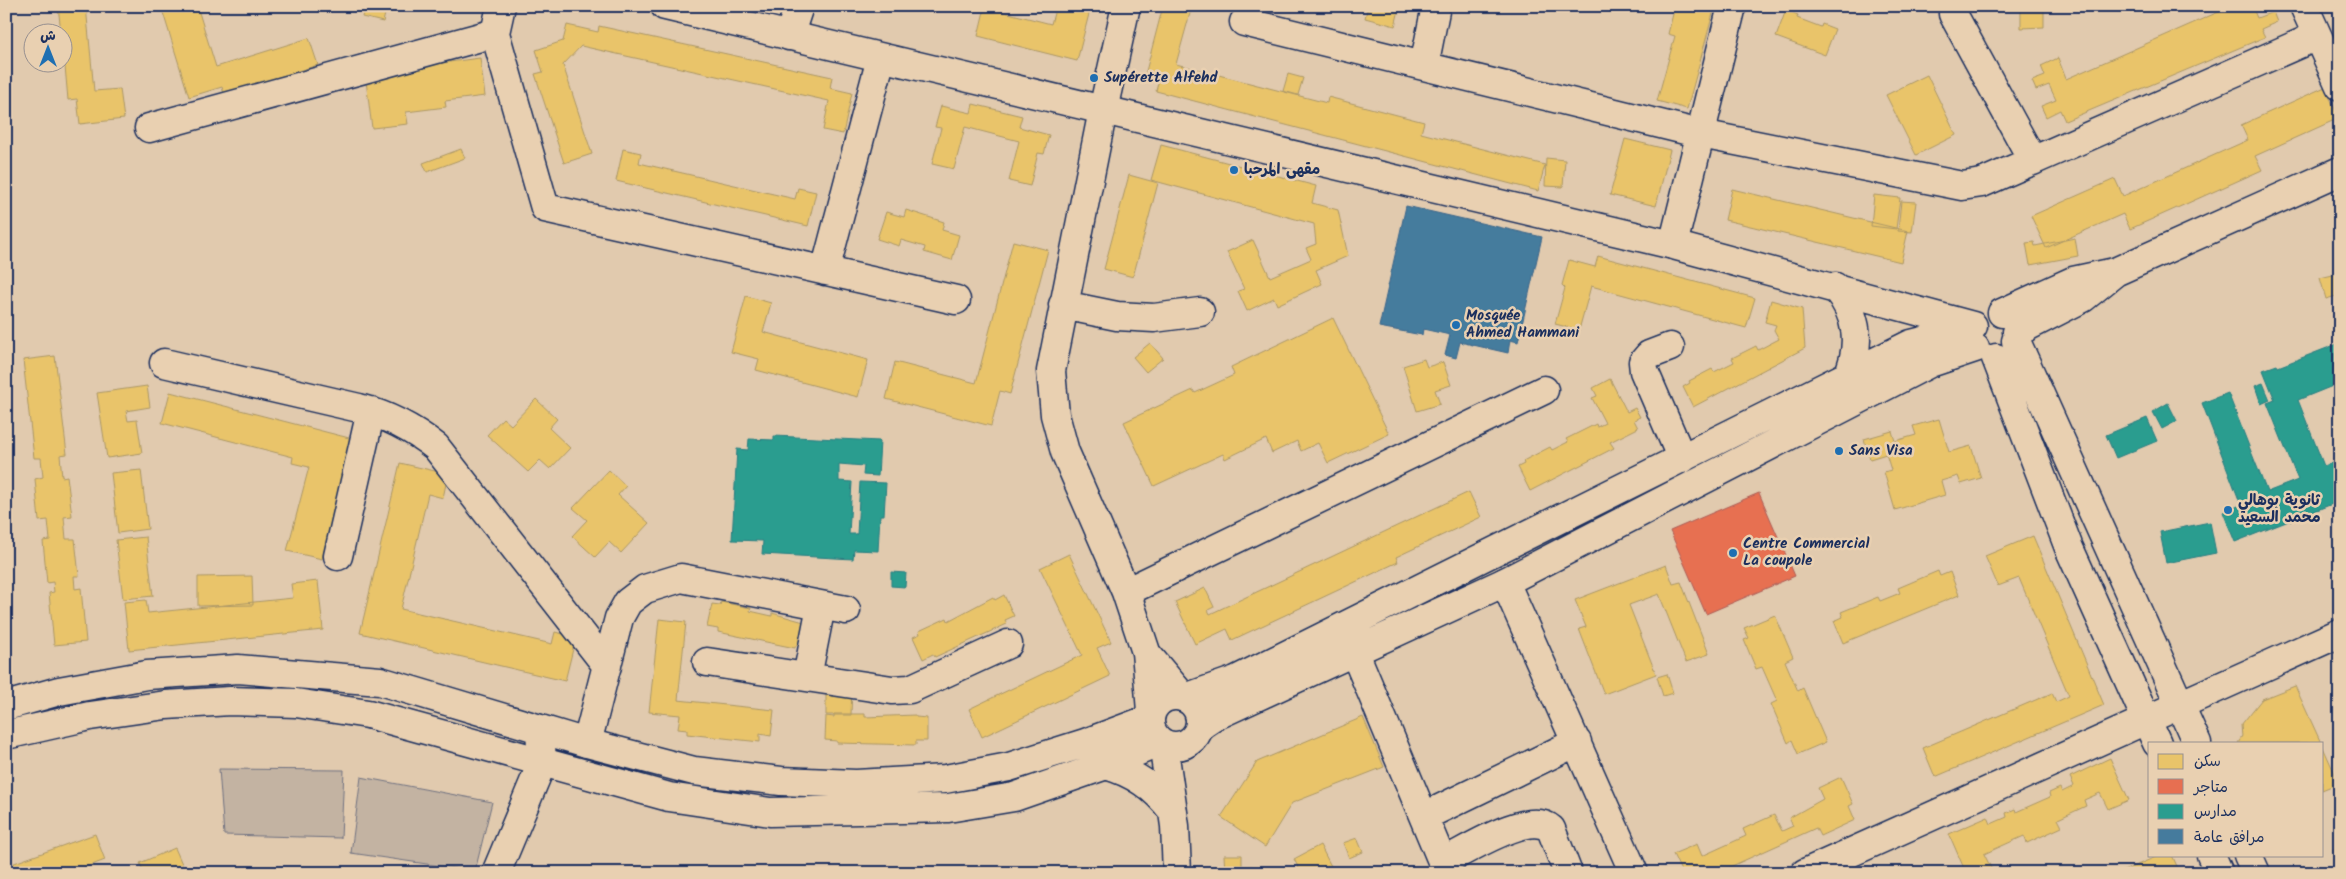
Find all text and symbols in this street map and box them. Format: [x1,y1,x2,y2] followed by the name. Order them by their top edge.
[22,22,72,72] north arrow
[40,25,56,47] text: ش
[1104,66,1219,90] place label: Supérette Alfehd
[1088,72,1100,84] marker: Supérette Alfehd
[1244,158,1320,182] place label: مقهى المرحبا
[1228,164,1240,176] marker: مقهى المرحبا
[1466,304,1580,345] place label: Mosquée Ahmed Hammani
[1450,319,1462,331] marker: Mosquée Ahmed Hammani
[1849,439,1913,463] place label: Sans Visa
[1833,445,1845,457] marker: Sans Visa
[2238,489,2321,530] place label: ثانوية بوهالي محمد السعيد
[2222,504,2234,516] marker: ثانوية بوهالي محمد السعيد
[1743,532,1869,573] place label: Centre Commercial La coupole
[1727,547,1739,559] marker: Centre Commercial La coupole
[2148,742,2324,856] legend
[2194,750,2221,774] text: سكن
[2192,776,2228,800] text: متاجر
[2194,800,2237,824] text: مدارس
[2194,826,2264,850] text: مرافق عامة

